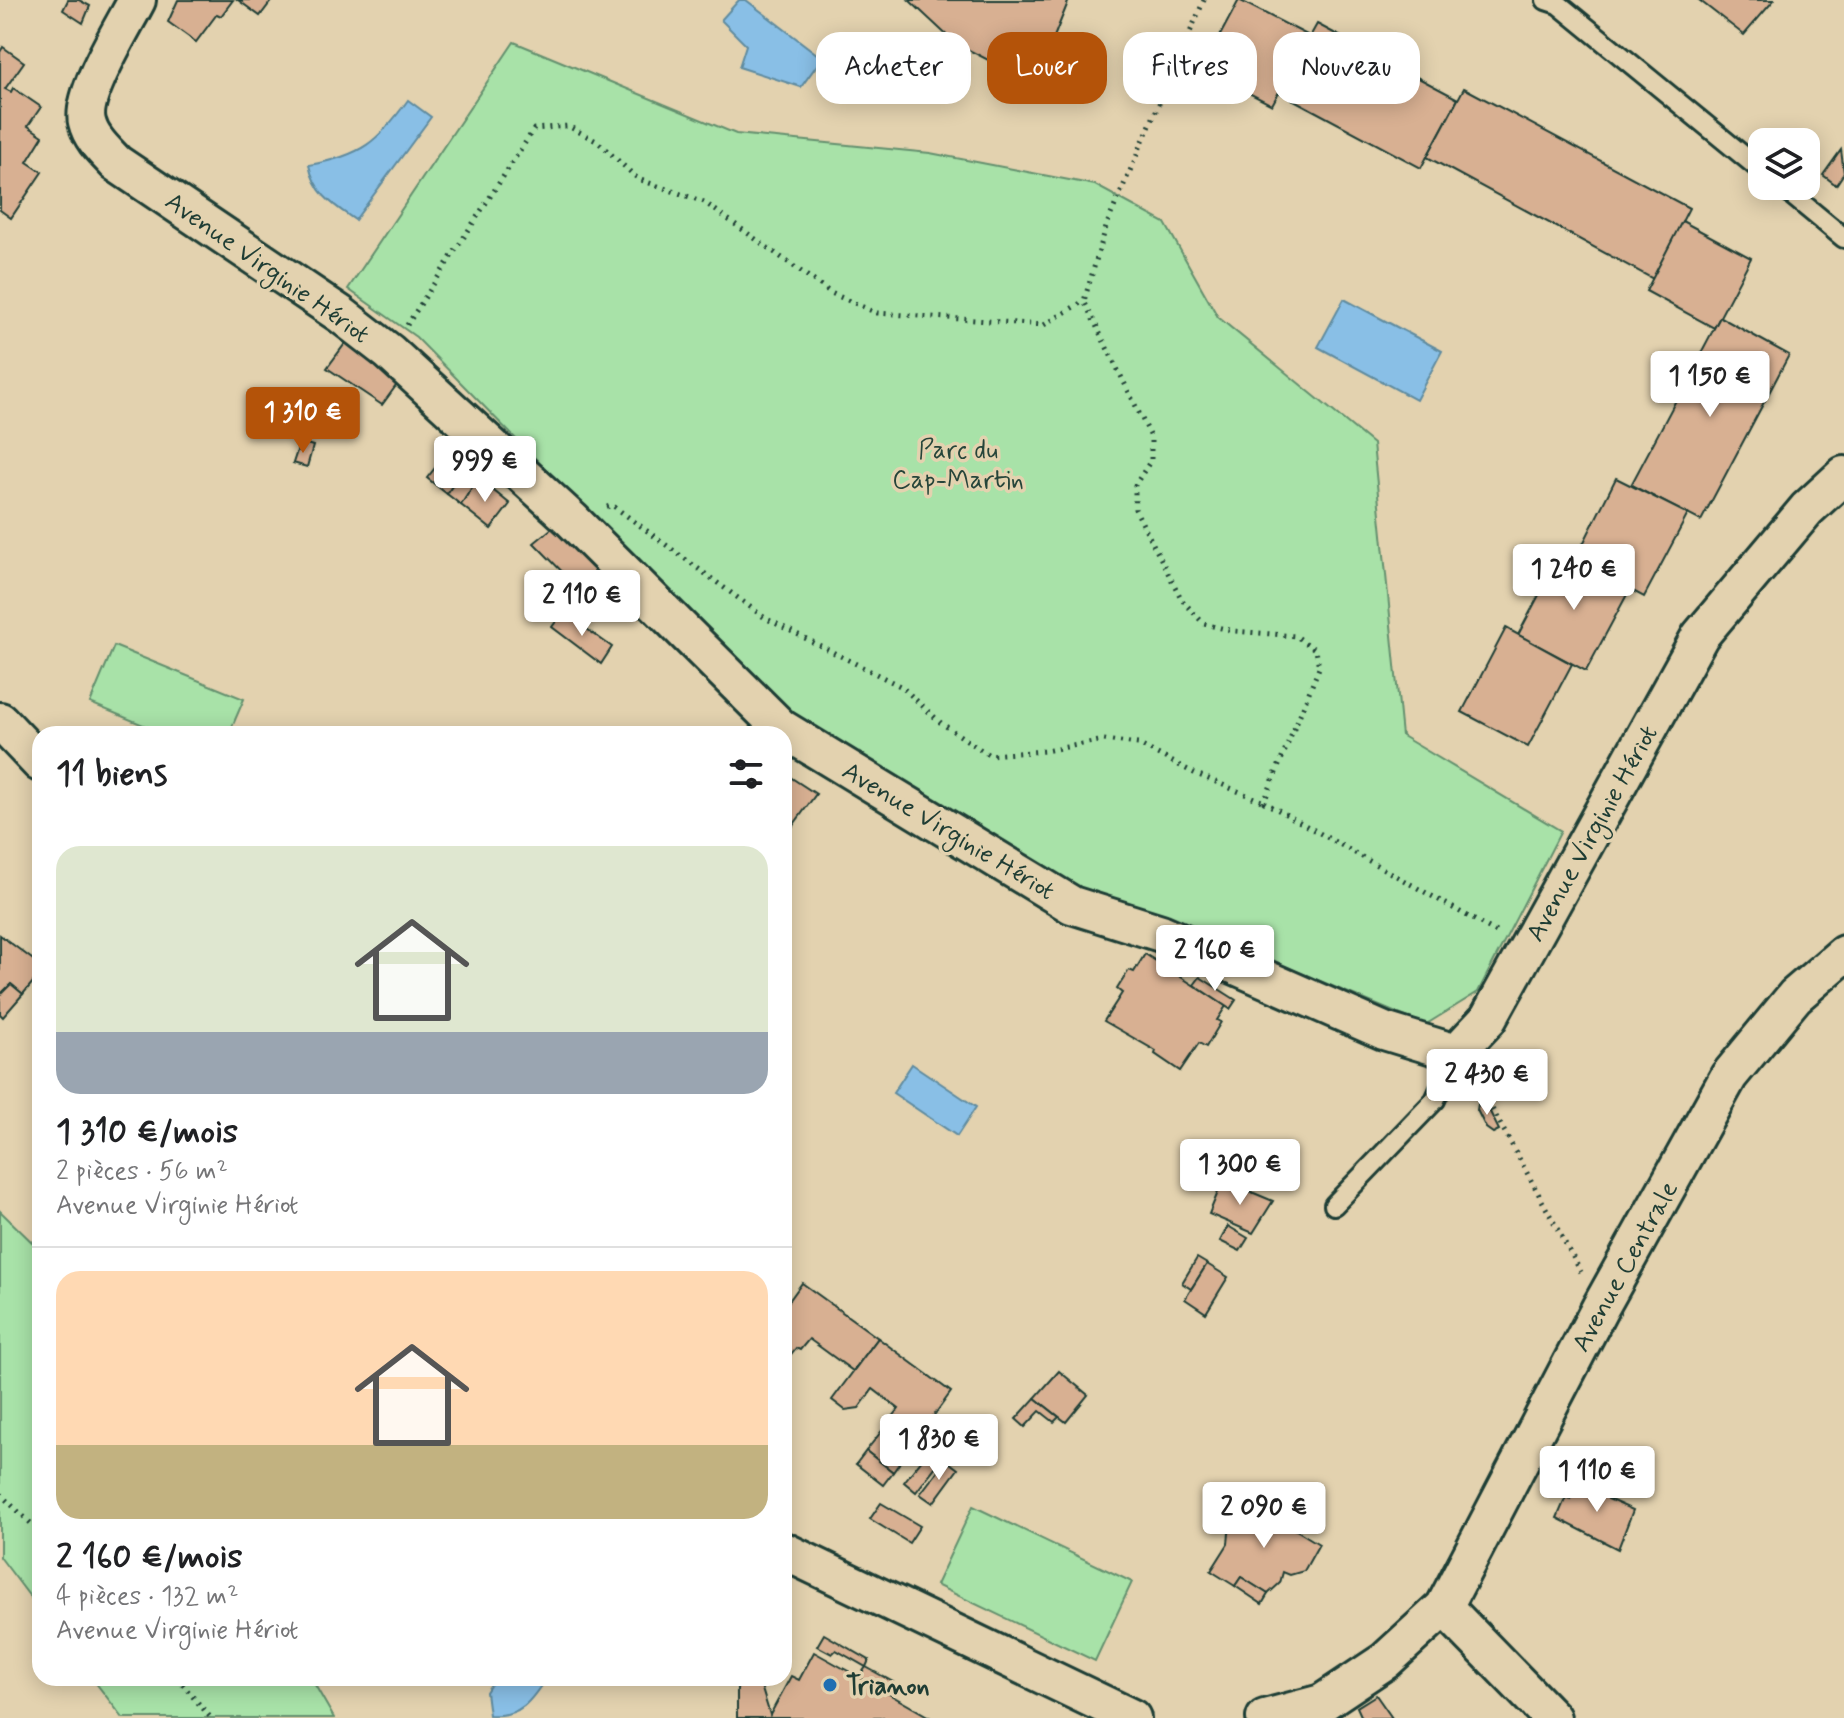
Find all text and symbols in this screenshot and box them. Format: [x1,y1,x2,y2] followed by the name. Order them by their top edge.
[816,32,971,104] chip: Acheter
[987,32,1107,104] chip: Louer
[1123,32,1257,104] chip: Filtres
[1273,32,1420,104] chip: Nouveau
[1748,128,1820,200] map controls
[1748,128,1820,200] button: layers
[157,185,376,354] street label: Avenue Virginie Hériot
[1636,351,1784,419] pin: 1 150 €
[1669,360,1751,394] text: 1 150 €
[229,387,377,455] pin: 1 310 €
[264,396,342,430] text: 1 310 €
[892,434,1024,498] park label: Parc du Cap-Martin
[429,436,541,504] pin: 999 €
[452,445,518,479] text: 999 €
[1500,544,1648,612] pin: 1 240 €
[1531,553,1617,587] text: 1 240 €
[508,570,656,638] pin: 2 110 €
[542,579,622,613] text: 2 110 €
[1519,720,1668,949] street label: Avenue Virginie Hériot
[56,752,167,797] text: 11 biens
[724,752,768,796] icon: filters
[834,755,1061,910] street label: Avenue Virginie Hériot
[340,898,484,1042] icon: home
[1141,925,1289,993] pin: 2 160 €
[1174,934,1256,968] text: 2 160 €
[1413,1049,1561,1117] pin: 2 430 €
[1445,1058,1529,1092] text: 2 430 €
[56,1110,238,1155] text: 1 310 €/mois
[1166,1139,1314,1207] pin: 1 300 €
[1198,1148,1282,1182] text: 1 300 €
[56,1155,228,1189] text: 2 pièces · 56 m²
[1565,1175,1687,1358] street label: Avenue Centrale
[56,1189,298,1223] text: Avenue Virginie Hériot
[340,1323,484,1467] icon: home
[865,1414,1013,1482] pin: 1 830 €
[898,1423,980,1457] text: 1 830 €
[1523,1446,1671,1514] pin: 1 110 €
[1558,1455,1636,1489] text: 1 110 €
[1190,1482,1338,1550] pin: 2 090 €
[1221,1491,1307,1525] text: 2 090 €
[56,1535,243,1580] text: 2 160 €/mois
[56,1580,238,1614] text: 4 pièces · 132 m²
[56,1614,298,1648] text: Avenue Virginie Hériot
[846,1670,930,1704] place label: Trianon
[821,1676,839,1694] marker: Trianon

